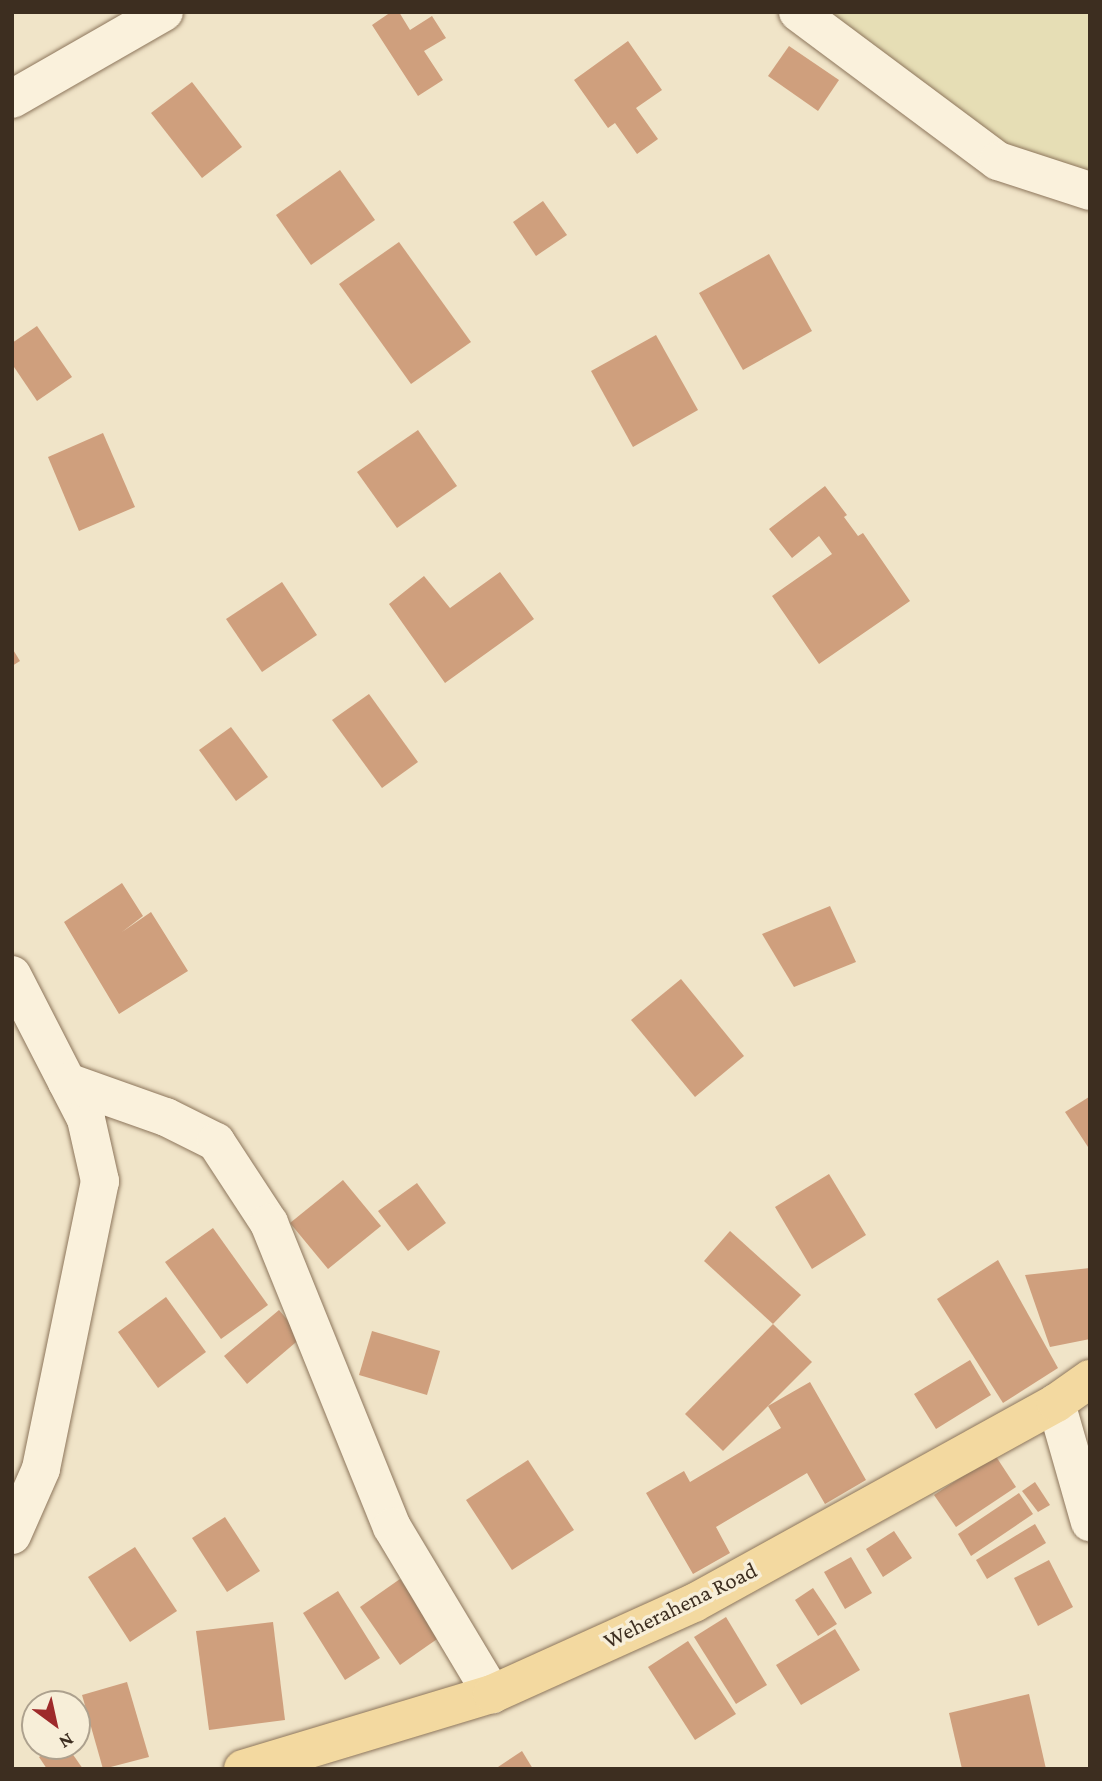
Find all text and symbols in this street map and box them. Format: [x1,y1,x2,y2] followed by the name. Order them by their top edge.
[599,1556,761,1654] street label: Weherahena Road
[21,1690,91,1760] north arrow
[55,1729,78,1754] text: N

